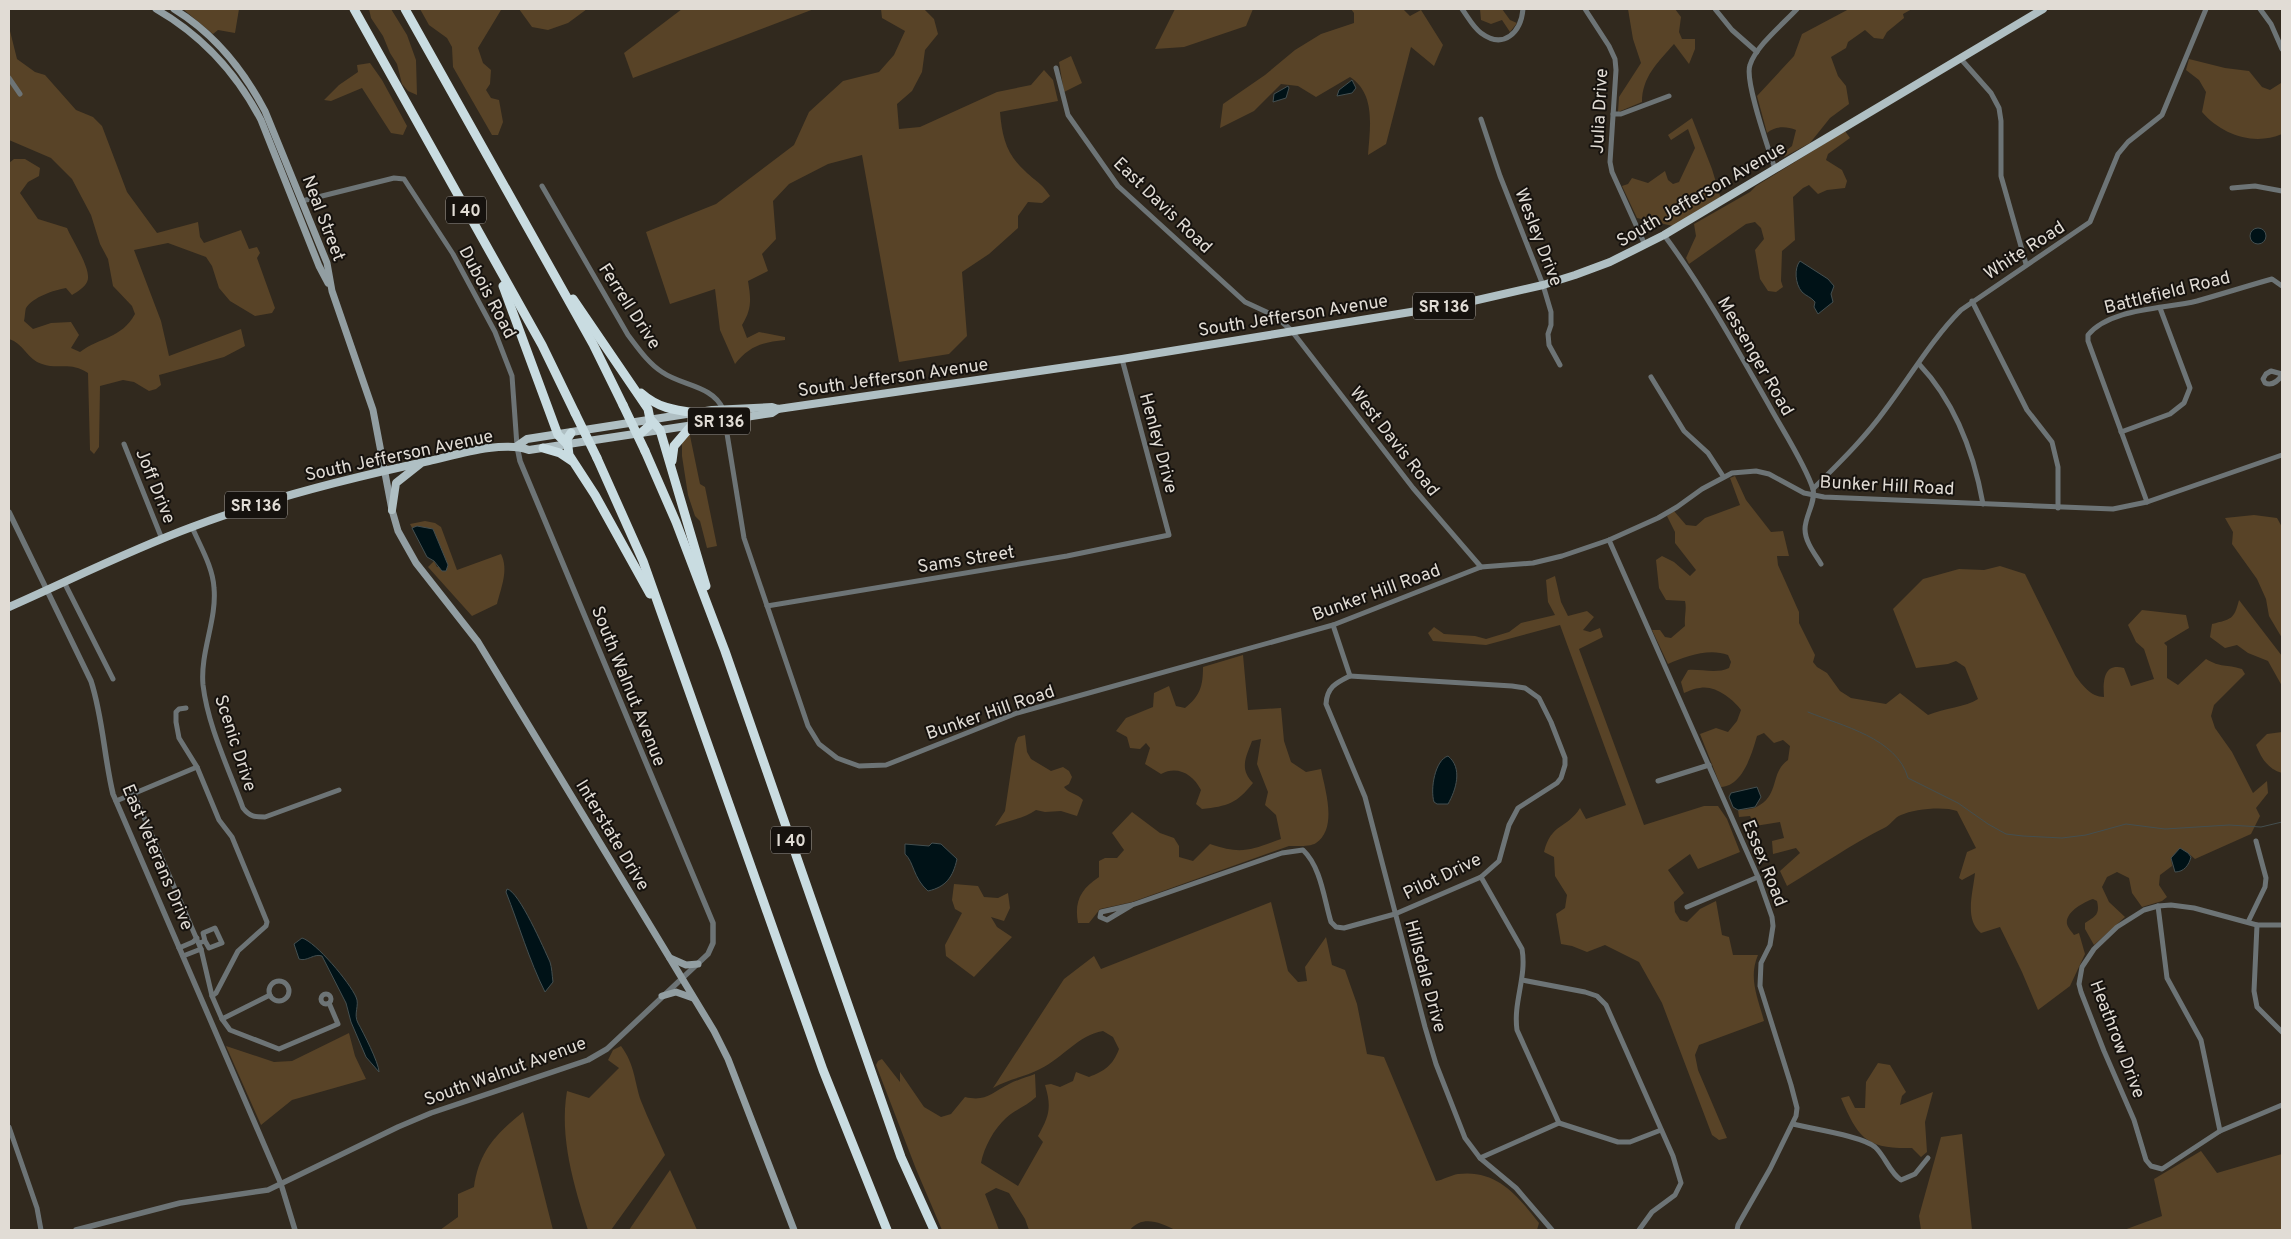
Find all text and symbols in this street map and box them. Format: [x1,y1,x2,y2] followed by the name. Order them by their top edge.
[1587,68,1614,154] street label: Julia Drive
[1613,137,1791,253] street label: South Jefferson Avenue
[1108,153,1216,259] street label: East Davis Road
[296,172,350,265] street label: Neal Street
[1508,185,1567,290] street label: Wesley Drive
[446,196,486,224] road number: I 40
[1980,217,2070,286] street label: White Road
[453,242,521,343] street label: Dubois Road
[592,259,665,354] street label: Ferrell Drive
[2102,267,2233,320] street label: Battlefield Road
[1197,290,1390,343] street label: South Jefferson Avenue
[1413,292,1475,320] road number: SR 136
[1711,293,1798,420] street label: Messenger Road
[797,354,990,403] street label: South Jefferson Avenue
[1344,382,1444,501] street label: West Davis Road
[1133,391,1182,496] street label: Henley Drive
[688,408,750,434] road number: SR 136
[303,425,496,488] street label: South Jefferson Avenue
[129,446,180,527] street label: Joff Drive
[1819,471,1955,502] street label: Bunker Hill Road
[225,492,287,518] road number: SR 136
[916,541,1016,580] street label: Sams Street
[1309,560,1444,627] street label: Bunker Hill Road
[585,603,670,770] street label: South Walnut Avenue
[923,681,1058,746] street label: Bunker Hill Road
[208,692,261,795] street label: Scenic Drive
[570,776,654,895] street label: Interstate Drive
[115,781,198,934] street label: East Veterans Drive
[1736,817,1791,910] street label: Essex Road
[771,826,811,854] road number: I 40
[1400,849,1486,906] street label: Pilot Drive
[1398,918,1451,1035] street label: Hillsdale Drive
[2084,977,2150,1102] street label: Heathrow Drive
[421,1032,590,1112] street label: South Walnut Avenue

